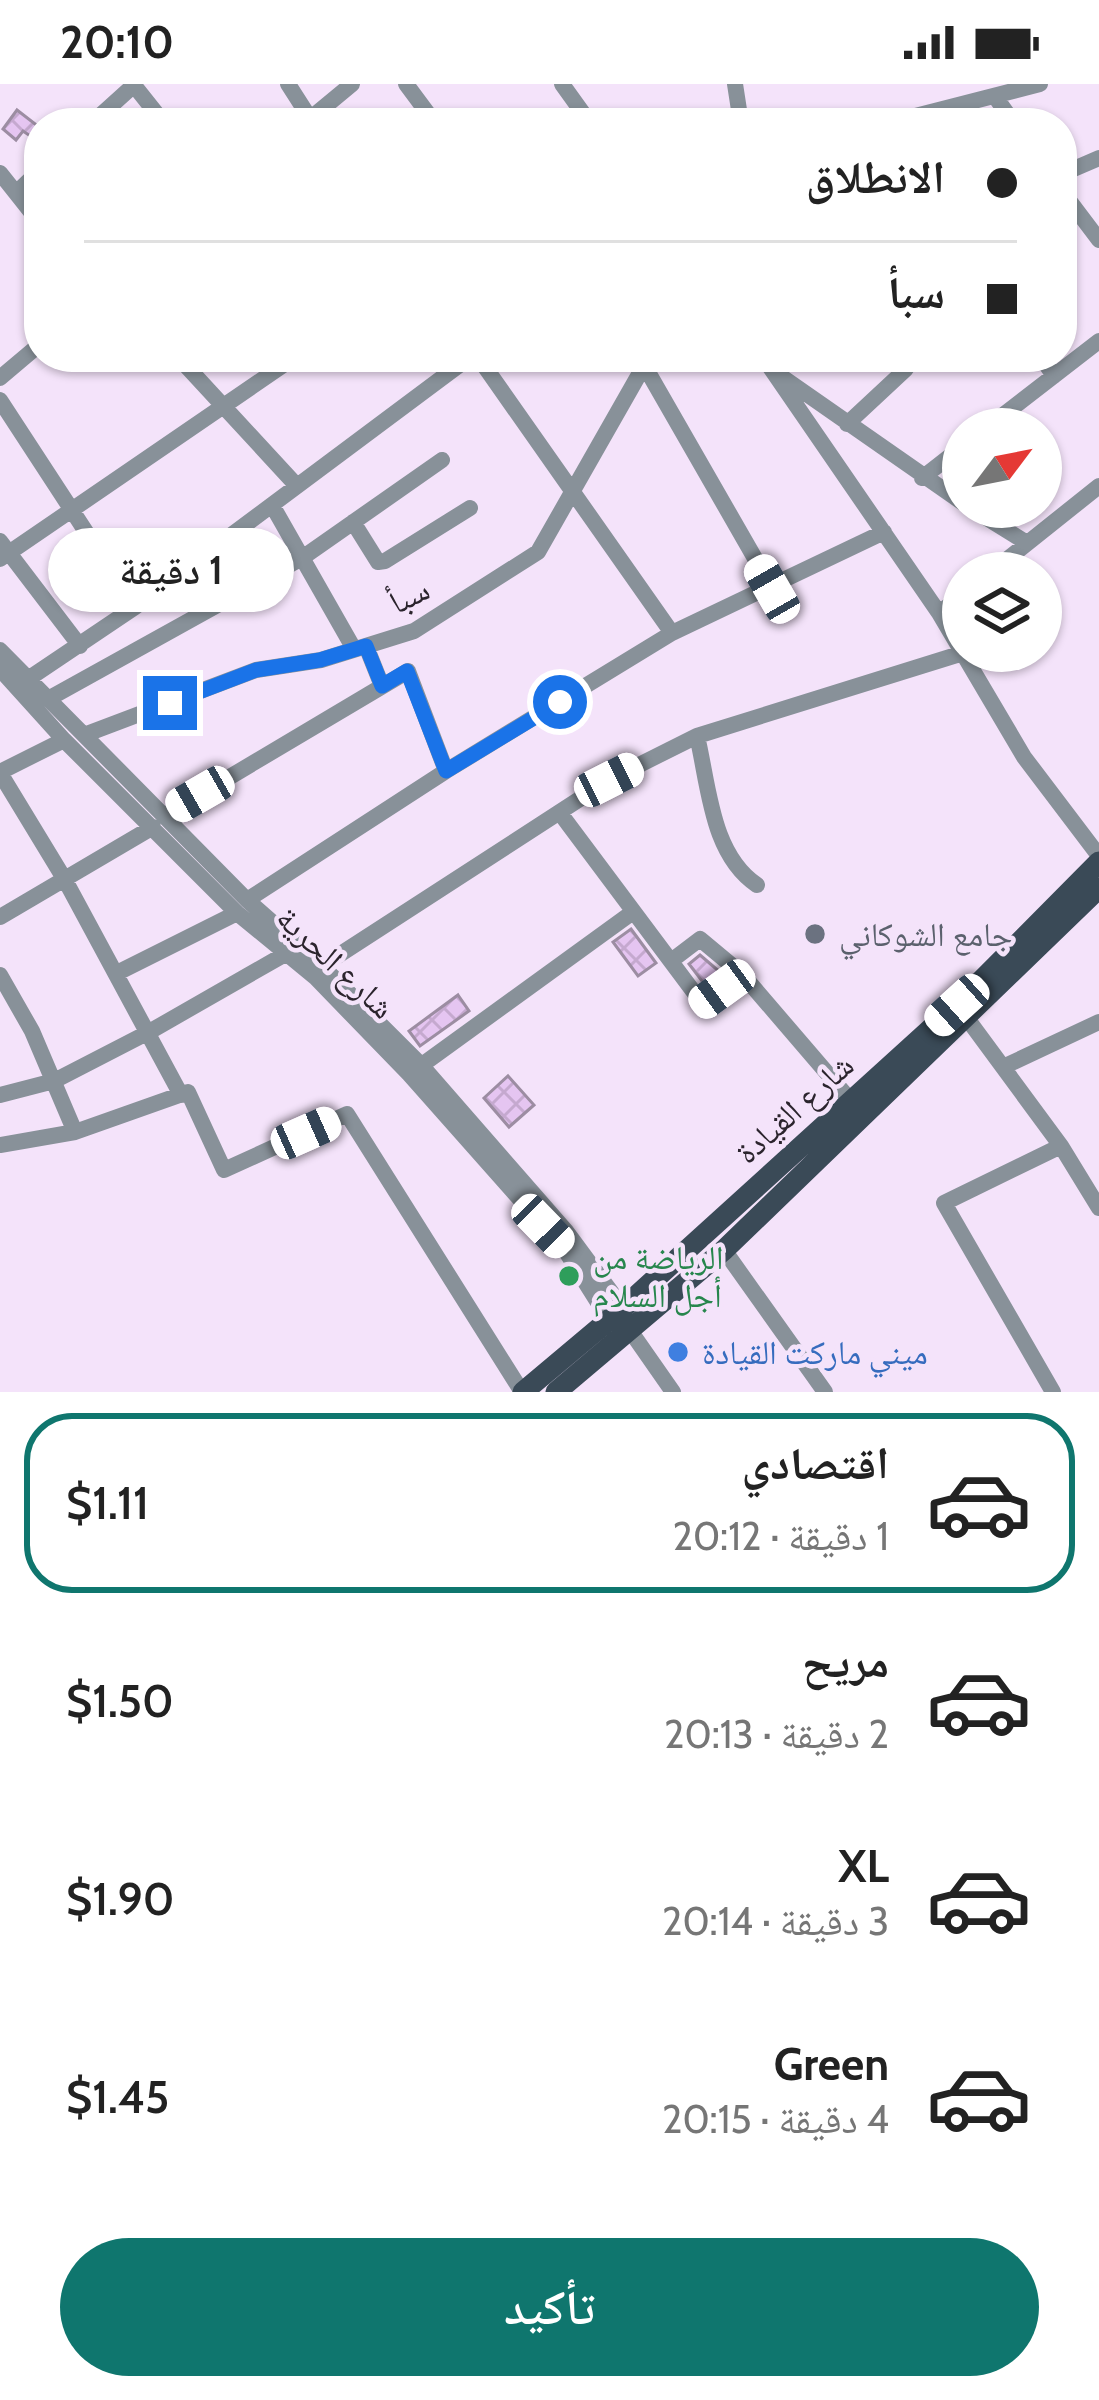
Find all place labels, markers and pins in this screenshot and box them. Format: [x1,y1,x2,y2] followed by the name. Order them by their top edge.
[839,914,1013,960] place label: جامع الشوكاني
[802,921,828,947] marker: جامع الشوكاني
[593,1237,723,1317] place label: الرياضة من أجل السلام
[556,1263,582,1289] marker: الرياضة من أجل السلام
[702,1332,928,1378] place label: ميني ماركت القيادة
[665,1339,691,1365] marker: ميني ماركت القيادة

